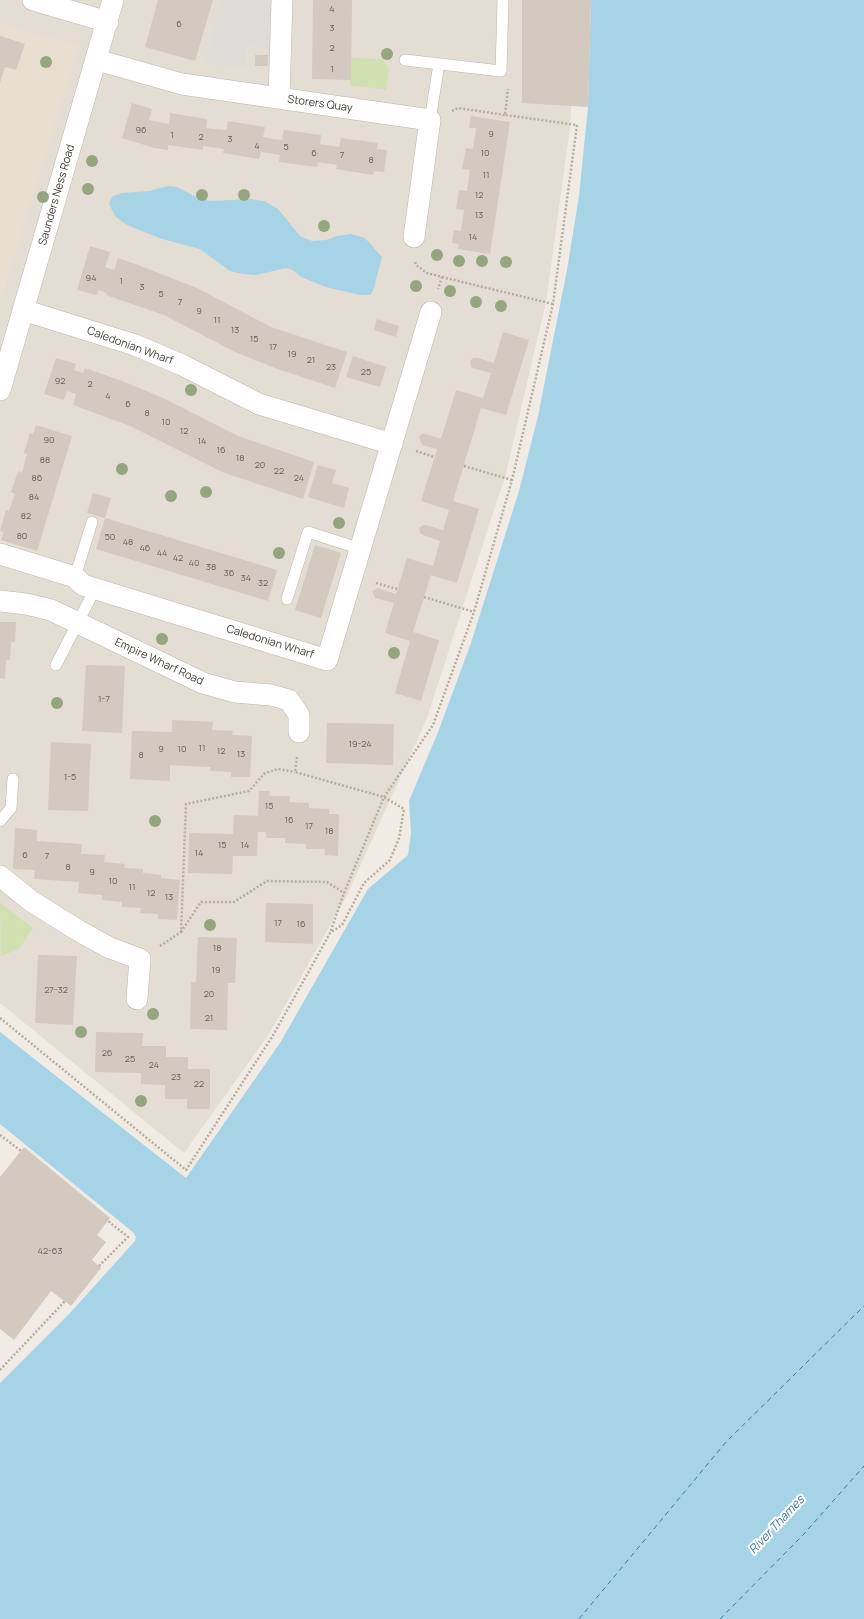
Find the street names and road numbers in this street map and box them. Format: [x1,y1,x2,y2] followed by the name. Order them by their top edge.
[287,93,353,115] street label: Storers Quay
[36,143,78,247] street label: Saunders Ness Road
[85,324,175,368] street label: Caledonian Wharf
[225,622,315,662] street label: Caledonian Wharf
[113,636,205,688] street label: Empire Wharf Road

